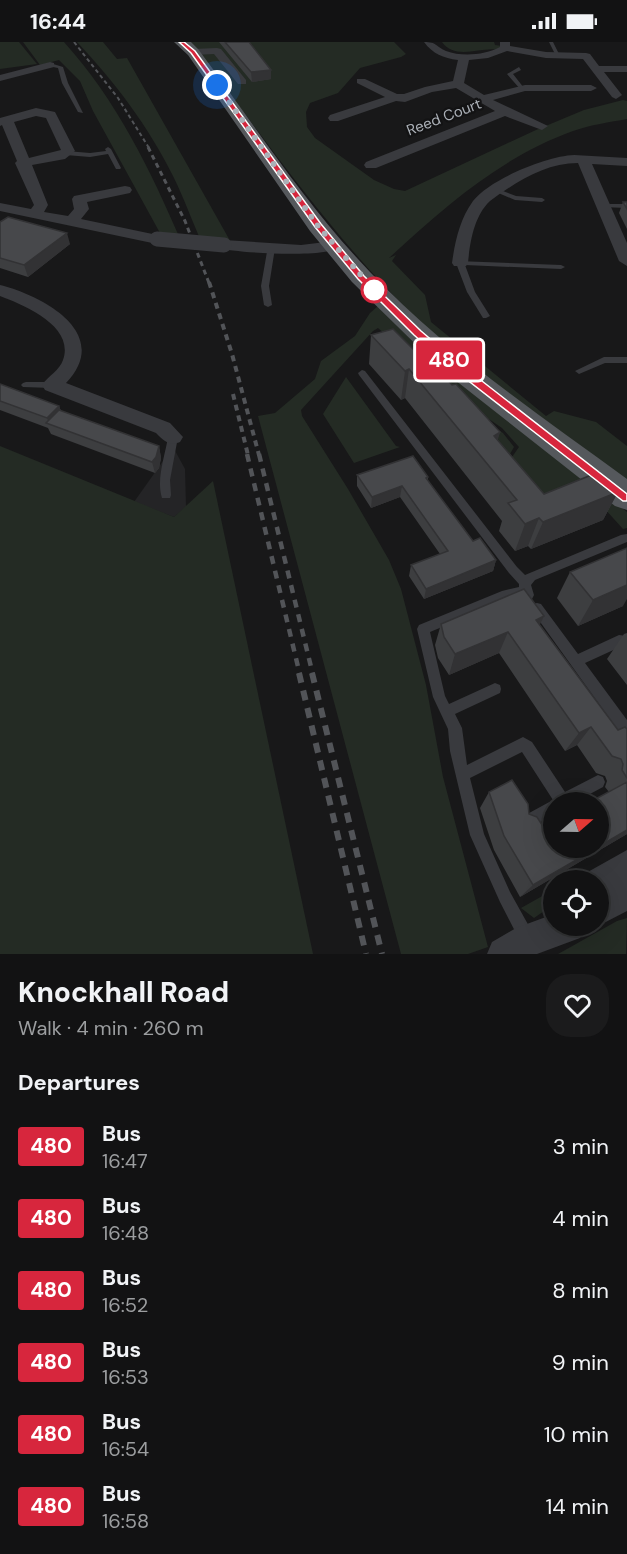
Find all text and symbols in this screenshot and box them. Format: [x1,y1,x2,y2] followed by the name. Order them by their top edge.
[30,7,86,36] text: 16:44
[202,70,232,100] your location
[404,94,484,140] street label: Reed Court
[361,277,387,303] unlabelled marker
[414,340,484,380] line badge: 480
[428,346,470,374] text: 480
[543,792,609,858] north arrow
[543,792,609,936] map controls
[543,870,609,936] button: locate
[18,974,229,1011] text: Knockhall Road
[546,974,609,1037] button: heart
[18,1015,203,1041] text: Walk · 4 min · 260 m
[18,1068,140,1097] text: Departures
[102,1119,141,1148] text: Bus
[30,1132,72,1160] text: 480
[553,1132,609,1161] text: 3 min
[102,1148,148,1174] text: 16:47
[102,1191,141,1220] text: Bus
[30,1204,72,1232] text: 480
[552,1204,609,1233] text: 4 min
[102,1220,149,1246] text: 16:48
[102,1263,141,1292] text: Bus
[30,1276,72,1304] text: 480
[552,1276,609,1305] text: 8 min
[102,1292,148,1318] text: 16:52
[102,1335,141,1364] text: Bus
[30,1348,72,1376] text: 480
[552,1348,609,1377] text: 9 min
[102,1364,149,1390] text: 16:53
[102,1407,141,1436] text: Bus
[30,1420,72,1448] text: 480
[544,1420,609,1449] text: 10 min
[102,1436,149,1462] text: 16:54
[102,1479,141,1508] text: Bus
[30,1492,72,1520] text: 480
[545,1492,609,1521] text: 14 min
[102,1508,149,1534] text: 16:58

